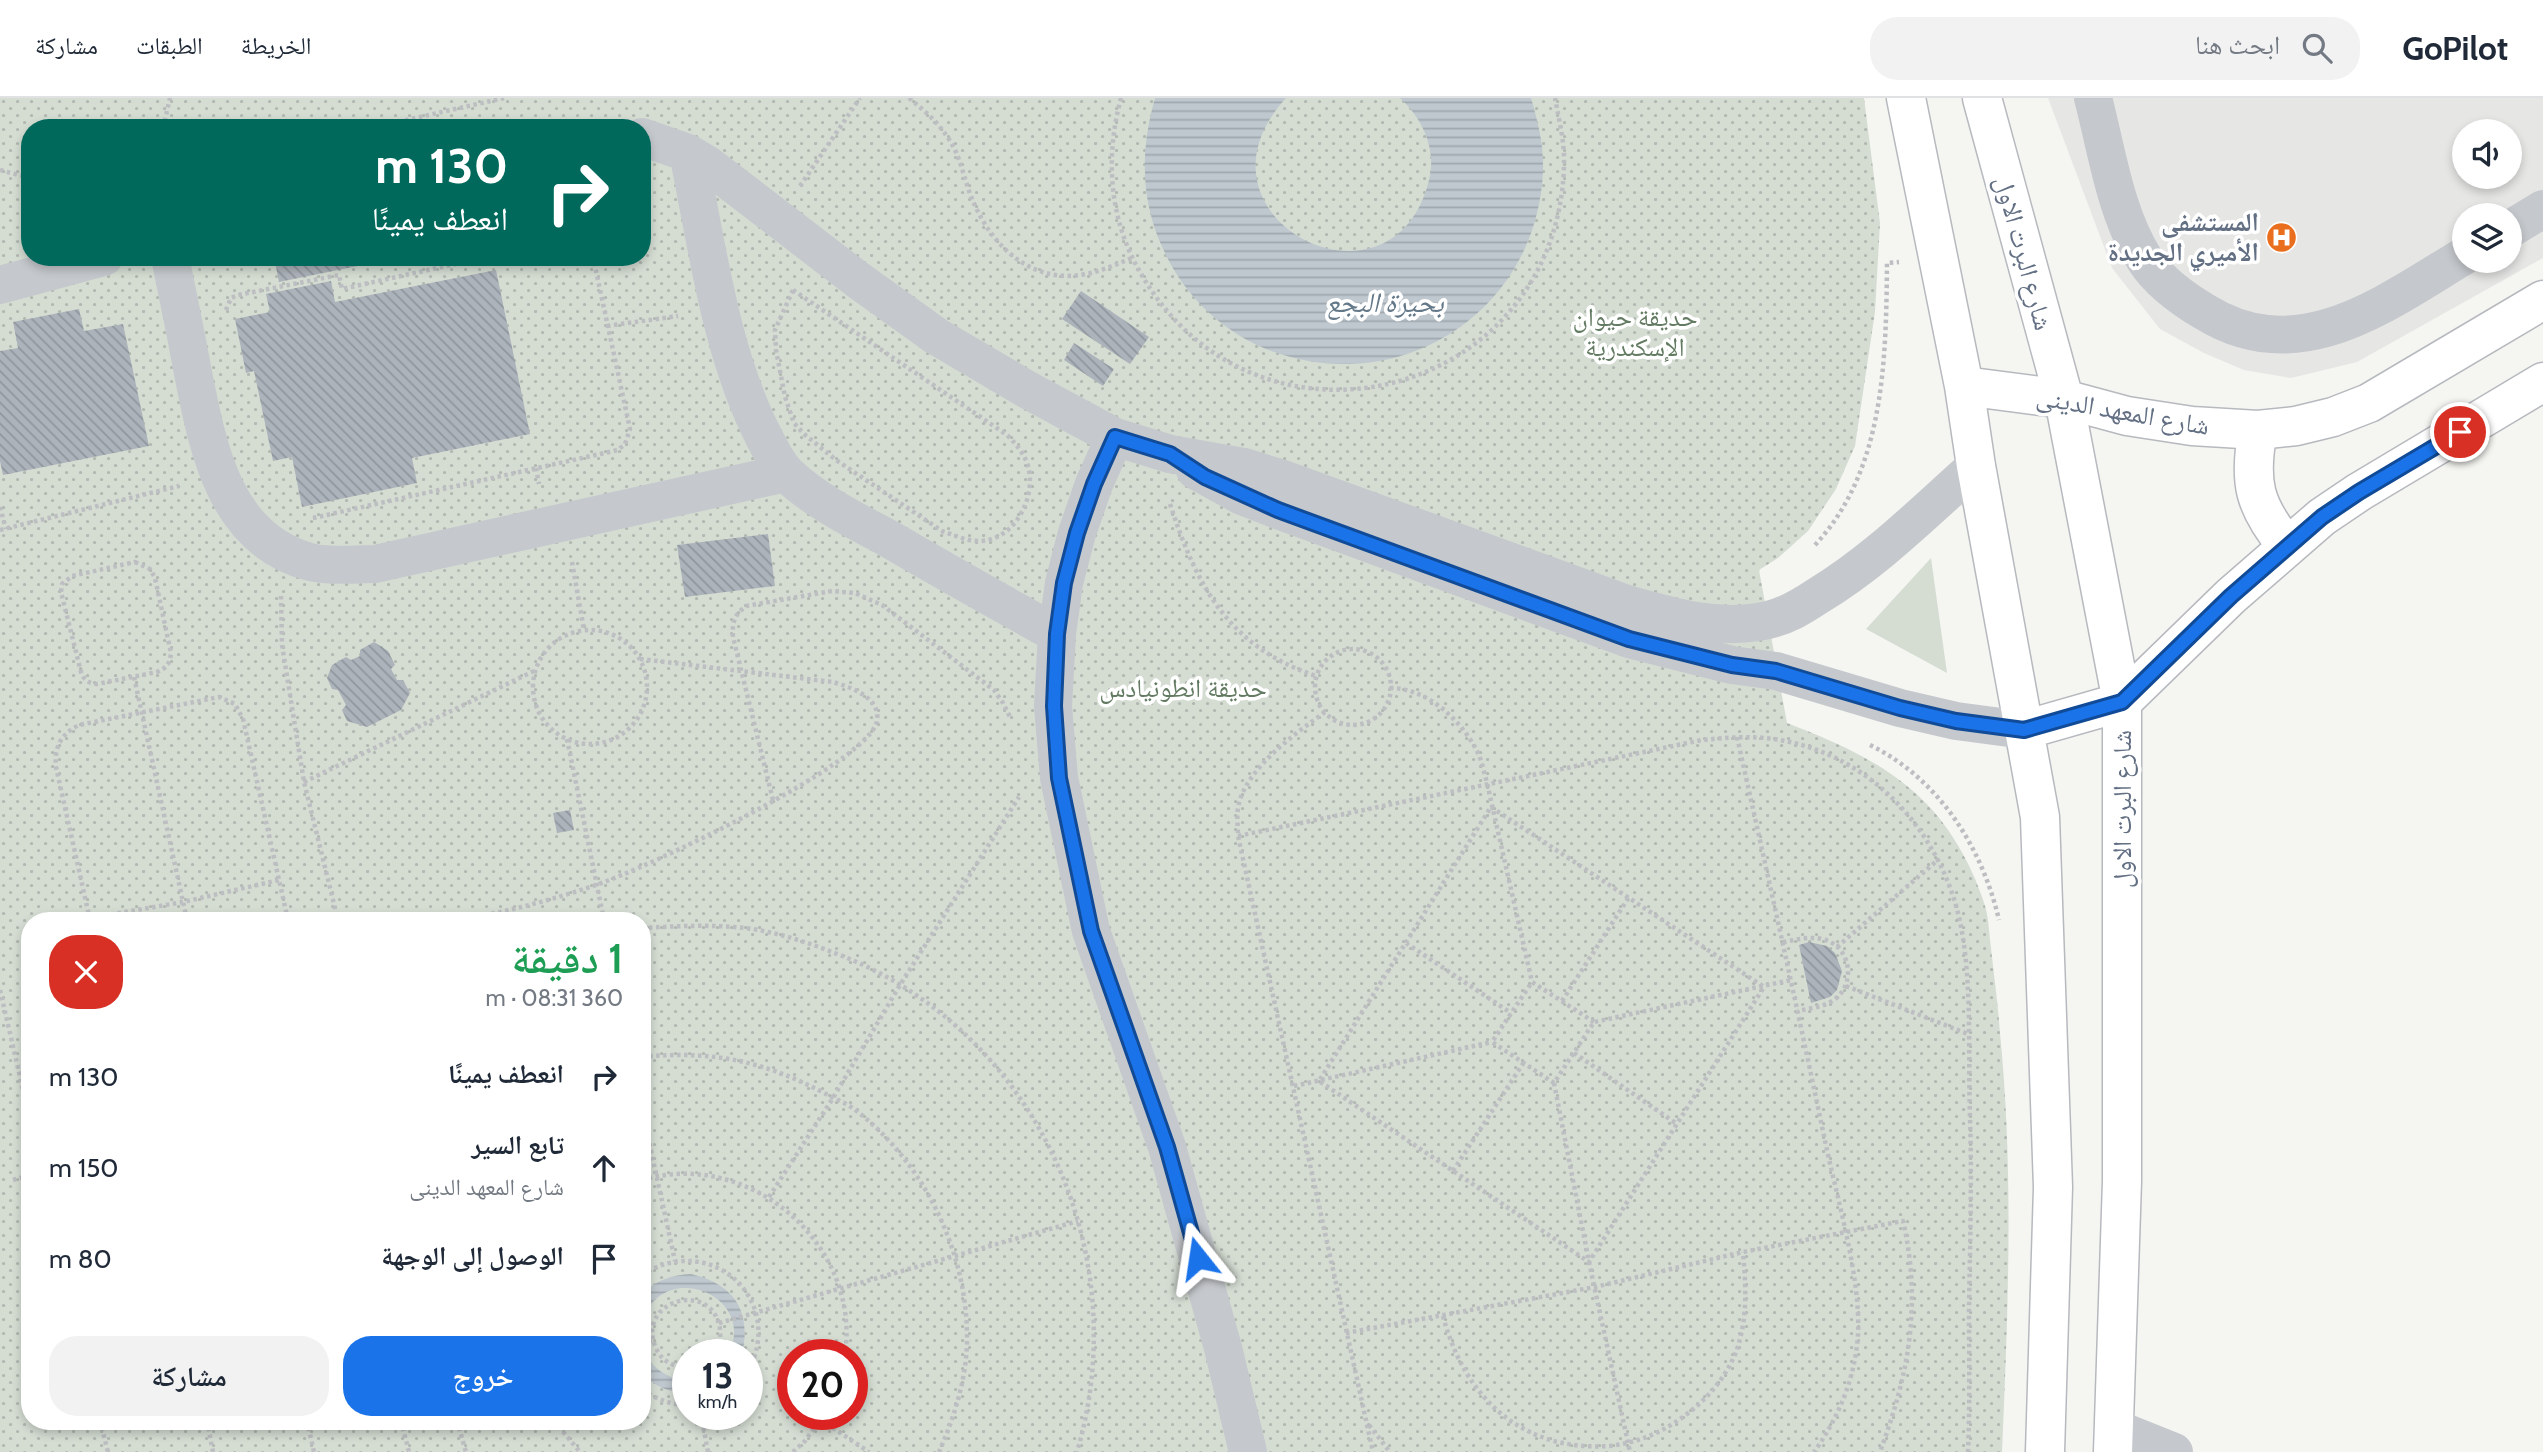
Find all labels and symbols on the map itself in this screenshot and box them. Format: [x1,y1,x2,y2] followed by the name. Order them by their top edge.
[1988,172,2060,334] street label: شارع البرت الاول
[2108,206,2259,272] place label: المستشفى الأميري الجديدة
[2265,220,2299,254] hospital icon: المستشفى الأميري الجديدة
[1326,285,1444,321] water label: بحيرة البجع
[1573,301,1697,363] park label: حديقة حيوان الإسكندرية
[2034,380,2212,442] street label: شارع المعهد الدينى
[2430,402,2490,462] pin
[1099,672,1267,704] park label: حديقة انطونيادس
[2106,730,2138,888] street label: شارع البرت الاول
[1161,1221,1235,1295] position arrow
[777,1339,868,1430] speed limit sign: 20

